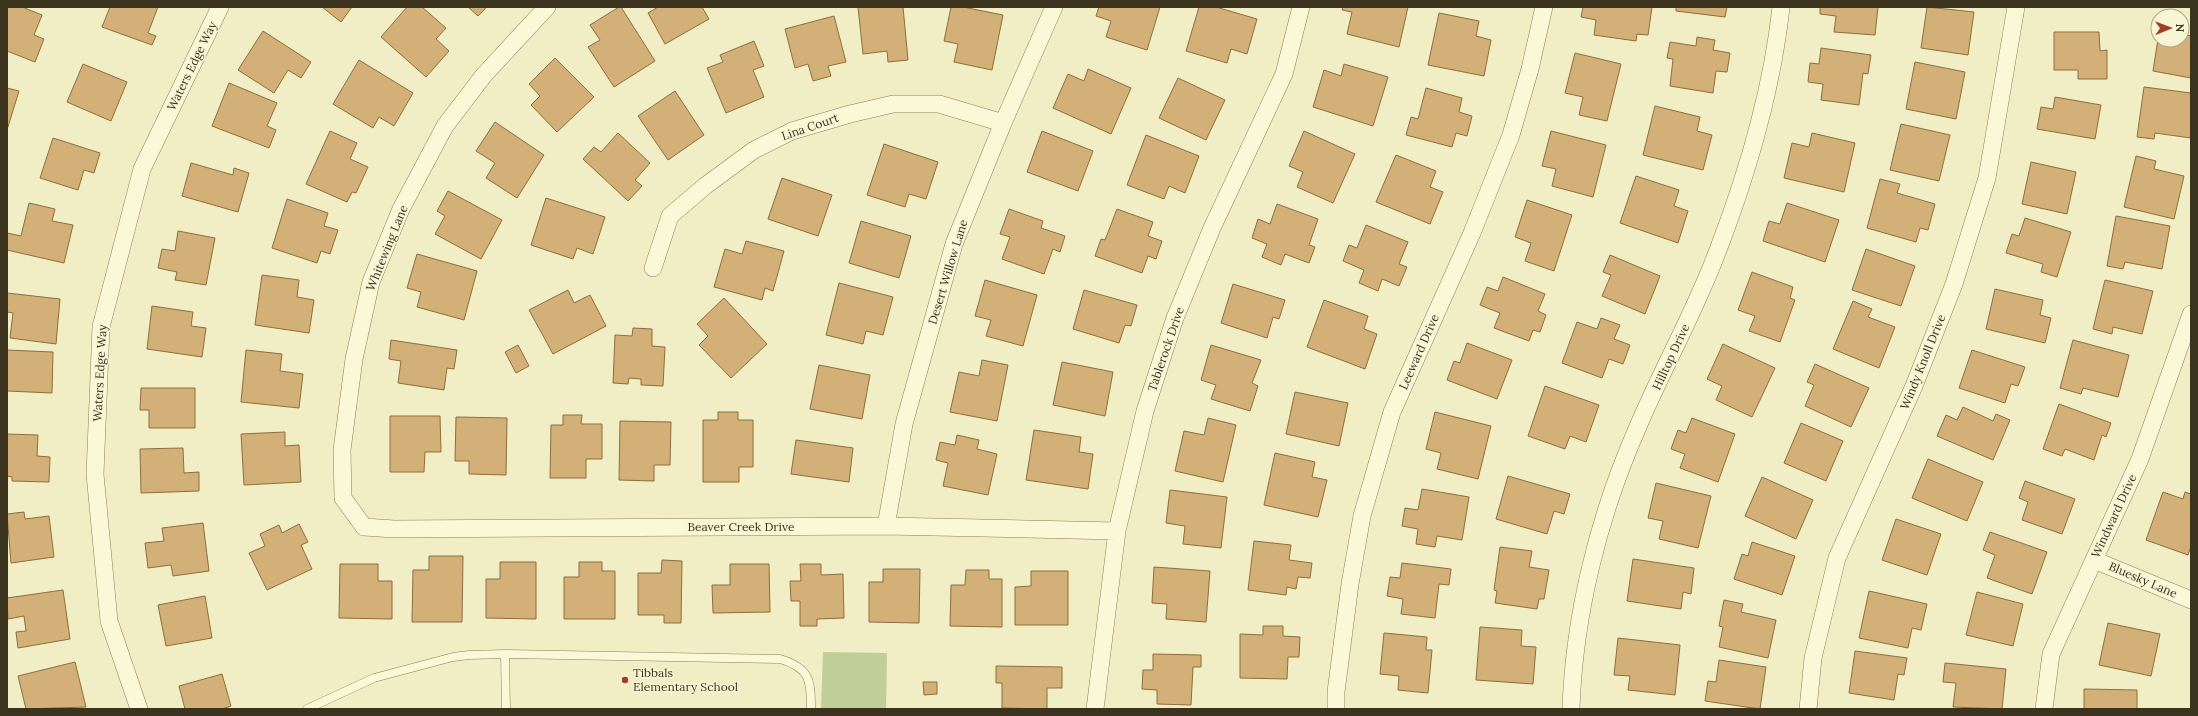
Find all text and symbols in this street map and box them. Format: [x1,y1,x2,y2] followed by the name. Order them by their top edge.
[2150,8,2190,48] north arrow
[163,18,220,113] street label: Waters Edge Way
[2173,23,2187,33] text: N
[779,110,841,143] street label: Lina Court
[362,202,411,293] street label: Whitewing Lane
[924,217,971,326] street label: Desert Willow Lane
[1144,304,1187,393] street label: Tablerock Drive
[1395,311,1442,392] street label: Leeward Drive
[1897,312,1949,412] street label: Windy Knoll Drive
[1649,321,1693,392] street label: Hilltop Drive
[89,323,110,422] street label: Waters Edge Way
[2088,471,2140,560] street label: Windward Drive
[688,519,795,534] street label: Beaver Creek Drive
[2107,558,2180,601] street label: Bluesky Lane
[633,665,738,694] place label: Tibbals Elementary School
[620,675,630,685] marker: Tibbals Elementary School

